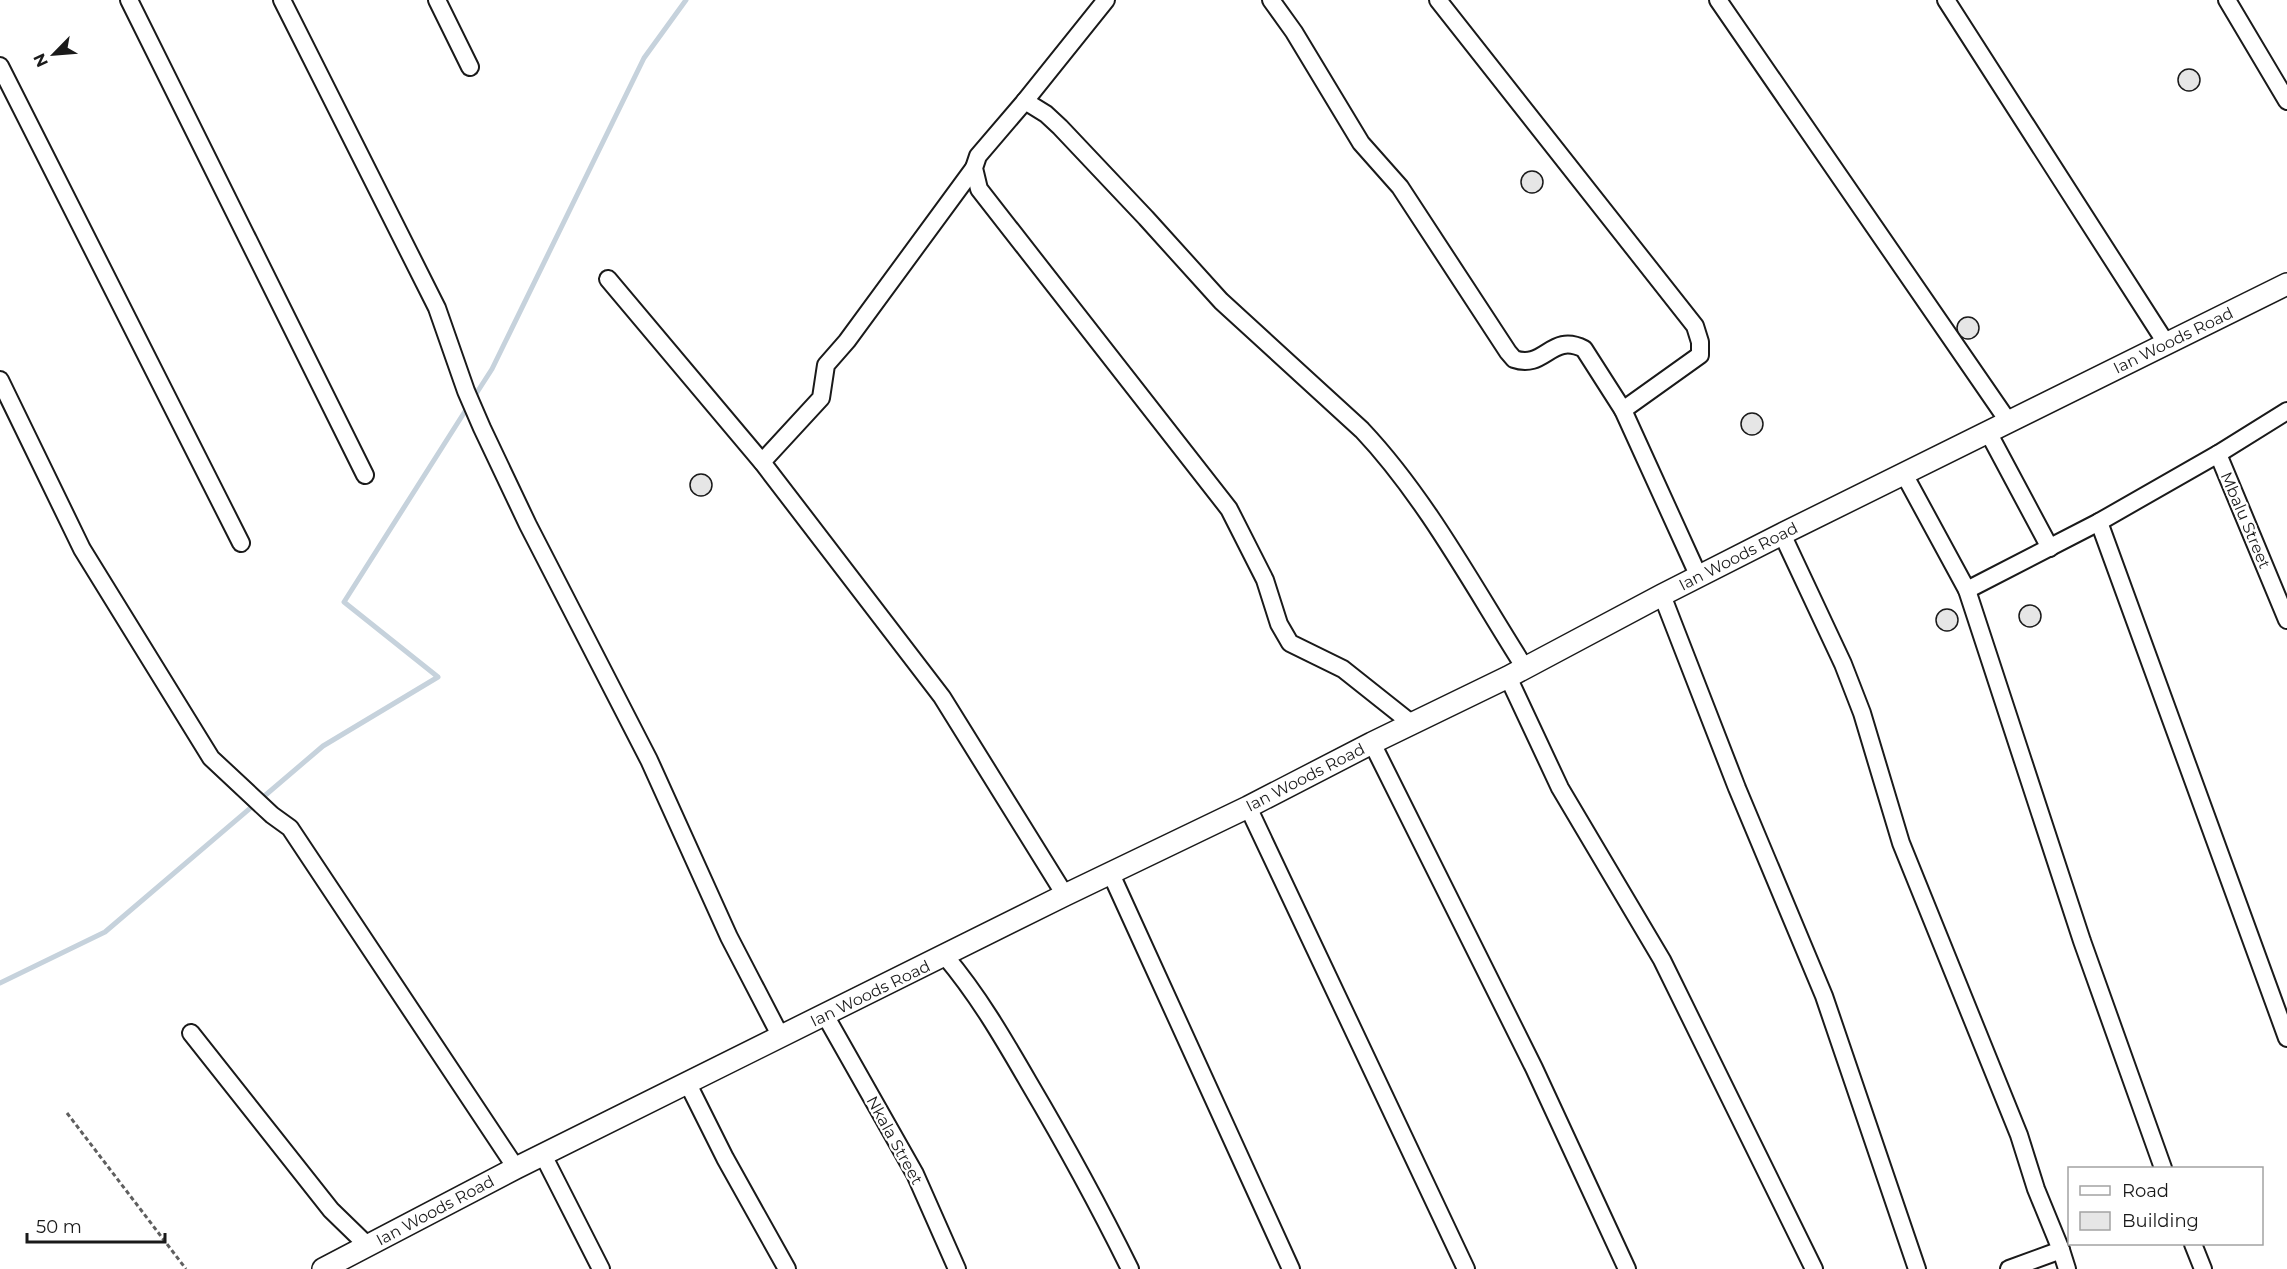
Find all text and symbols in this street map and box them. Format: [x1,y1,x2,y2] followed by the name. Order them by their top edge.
[24,24,84,84] north arrow
[30,50,52,70] text: N
[2110,303,2236,378] street label: Ian Woods Road
[2217,469,2275,572] street label: Mbalu Street
[1676,518,1801,595] street label: Ian Woods Road
[1243,739,1368,816] street label: Ian Woods Road
[807,956,933,1031] street label: Ian Woods Road
[862,1093,927,1188] street label: Nkala Street
[2068,1167,2263,1245] legend
[373,1171,497,1250] street label: Ian Woods Road
[2122,1180,2169,1202] text: Road
[27,1206,165,1244] scale bar
[2122,1210,2199,1232] text: Building
[36,1216,82,1238] text: 50 m

